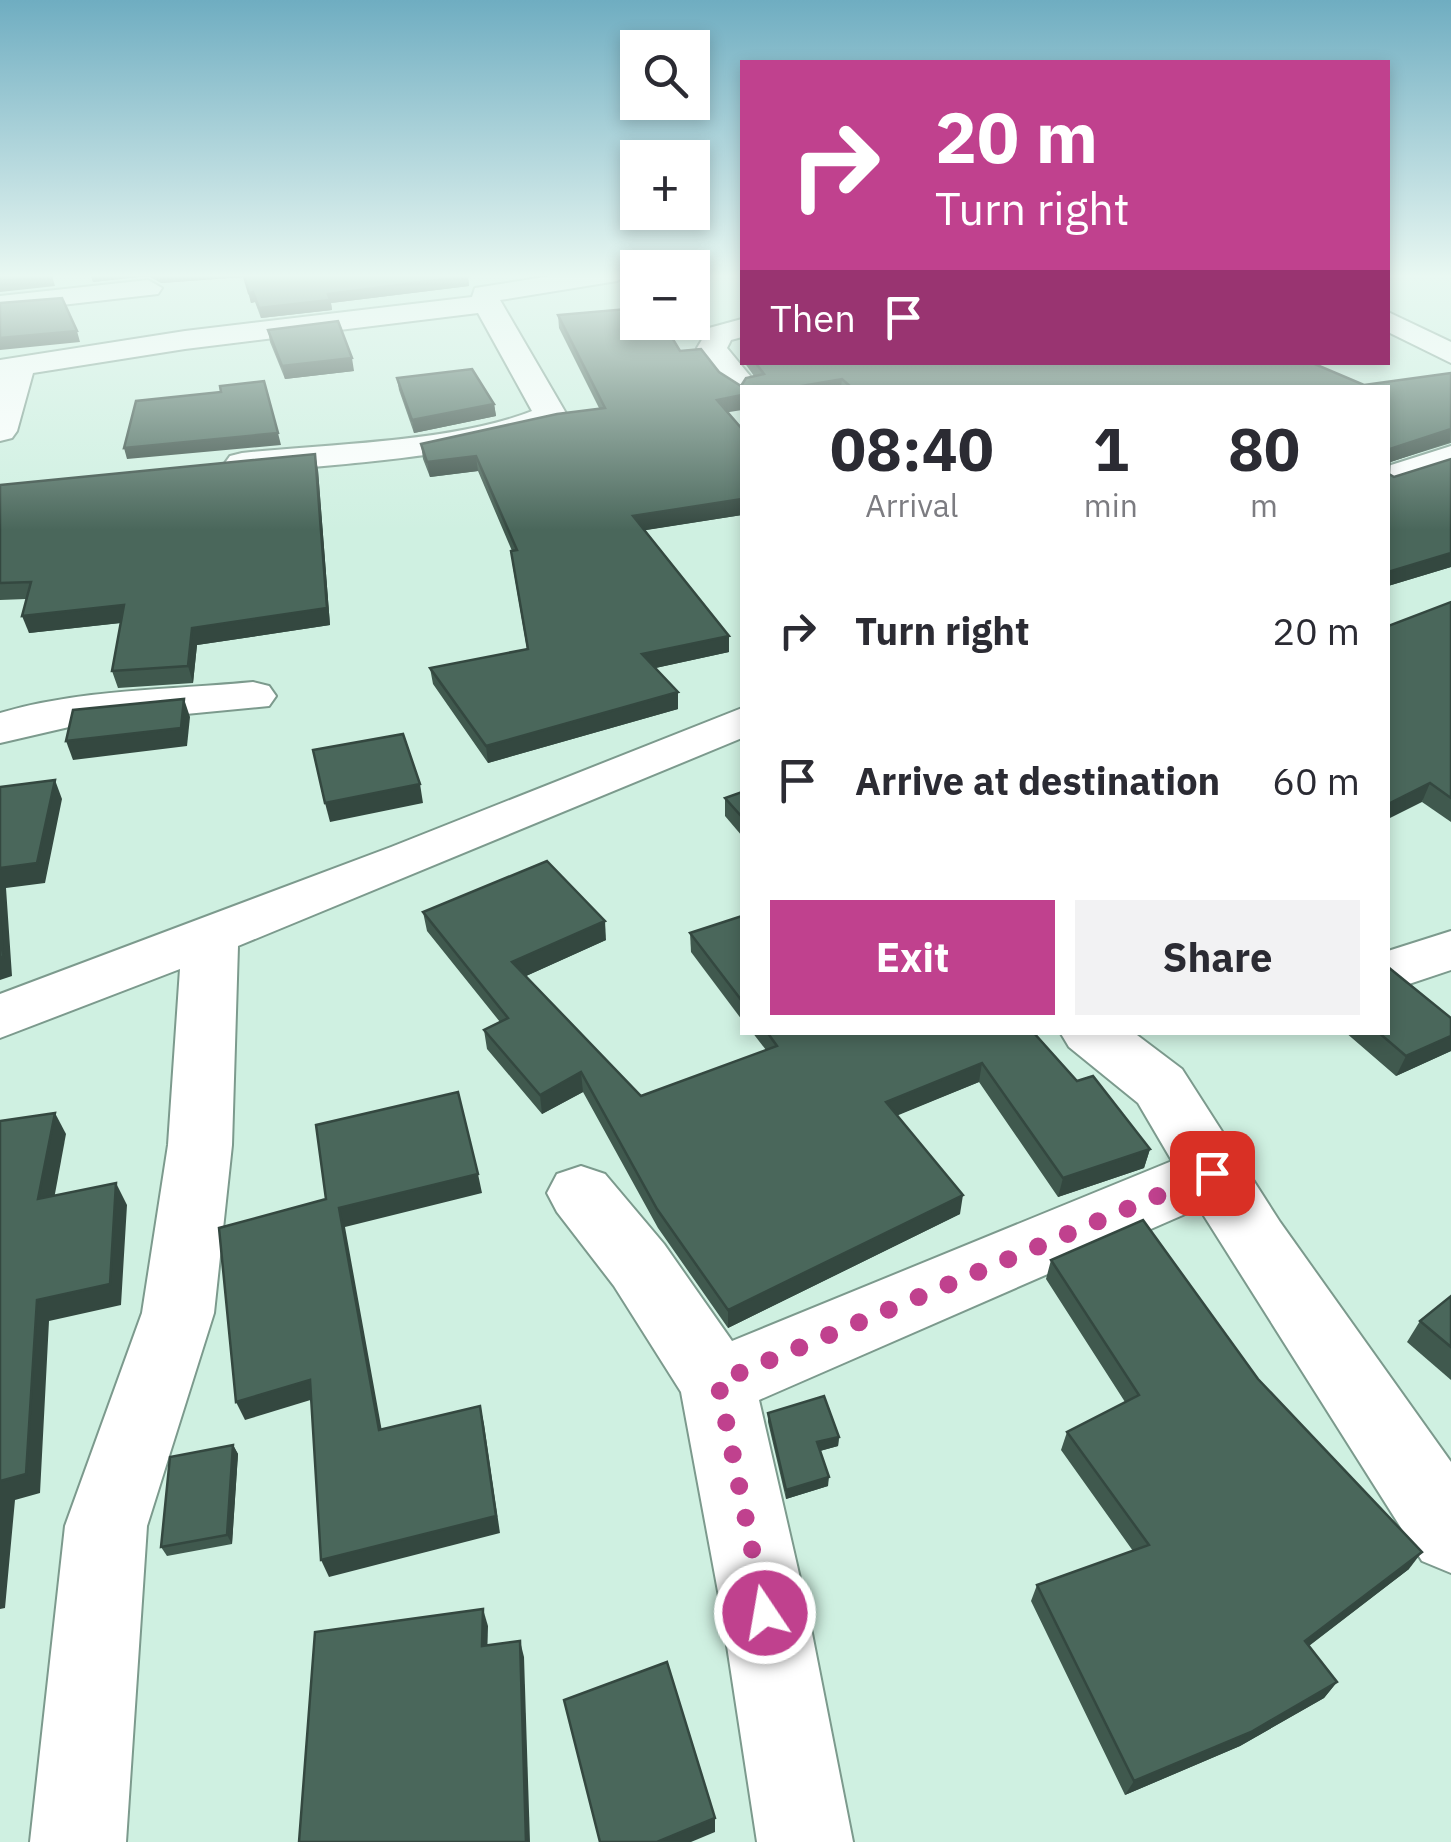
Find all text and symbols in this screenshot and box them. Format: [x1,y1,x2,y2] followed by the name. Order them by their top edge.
[620,30,710,340] map controls
[620,30,710,120] button: search
[935,91,1098,182] text: 20 m
[770,100,900,230] icon: right
[620,140,710,230] button: +
[935,179,1130,237] text: Turn right
[620,250,710,340] button: −
[876,290,931,345] icon: arrive
[770,293,856,342] text: Then
[830,409,994,488] text: 08:40
[1093,409,1129,488] text: 1
[1228,409,1300,488] text: 80
[865,484,959,526] text: Arrival
[1084,484,1138,526] text: min
[1250,484,1278,526] text: m
[770,603,825,658] icon: right
[855,606,1030,655] text: Turn right
[1272,606,1360,655] text: 20 m
[770,753,825,808] icon: arrive
[855,756,1220,805] text: Arrive at destination
[1272,756,1360,805] text: 60 m
[770,900,1055,1015] button: Exit
[1075,900,1360,1015] button: Share
[1170,1131,1255,1216] pin
[1185,1146,1240,1201] icon: arrive
[713,1561,817,1665] position arrow

